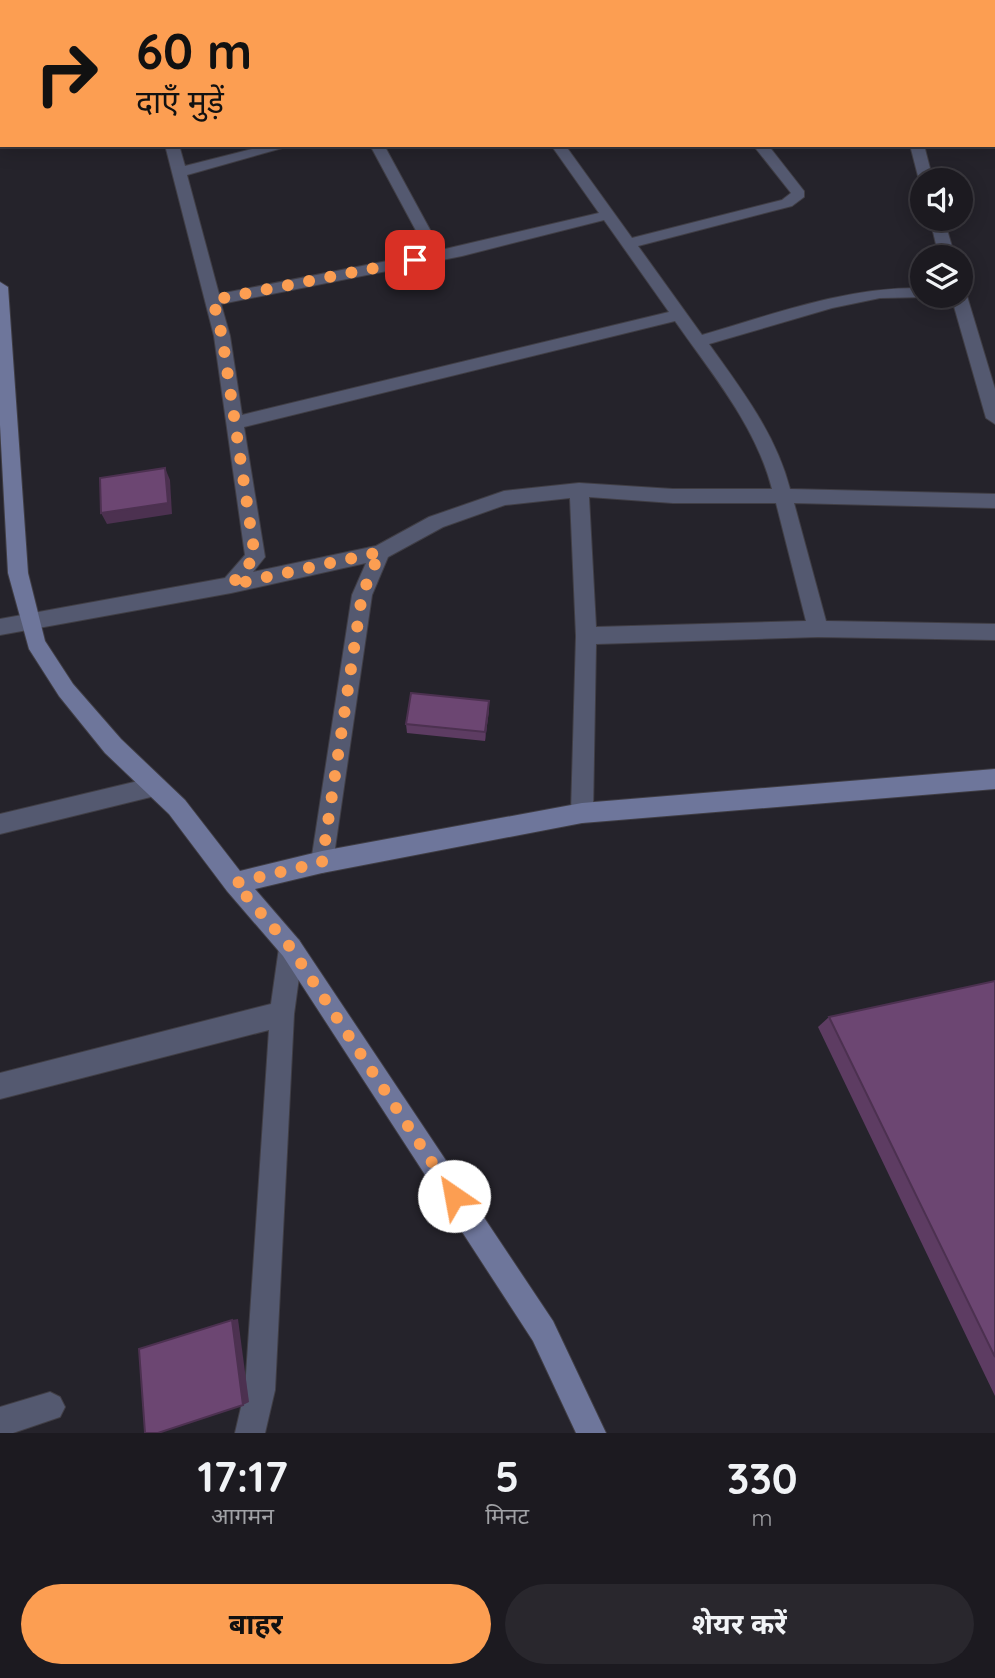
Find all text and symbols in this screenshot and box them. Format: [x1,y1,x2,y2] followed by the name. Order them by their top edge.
[136,20,252,81] text: 60 m
[21,28,112,119] icon: right
[136,81,224,121] text: दाएँ मुड़ें
[910,168,973,308] map controls
[910,168,973,231] button: sound
[385,230,445,290] pin
[396,241,434,279] icon: arrive
[910,245,973,308] button: layers
[417,1159,491,1233] position arrow
[197,1450,288,1503] text: 17:17
[495,1450,519,1503] text: 5
[727,1452,798,1505] text: 330
[211,1501,274,1530] text: आगमन
[485,1501,529,1530] text: मिनट
[752,1503,773,1532] text: m
[21,1584,491,1664] button: बाहर
[505,1584,974,1664] button: शेयर करें

